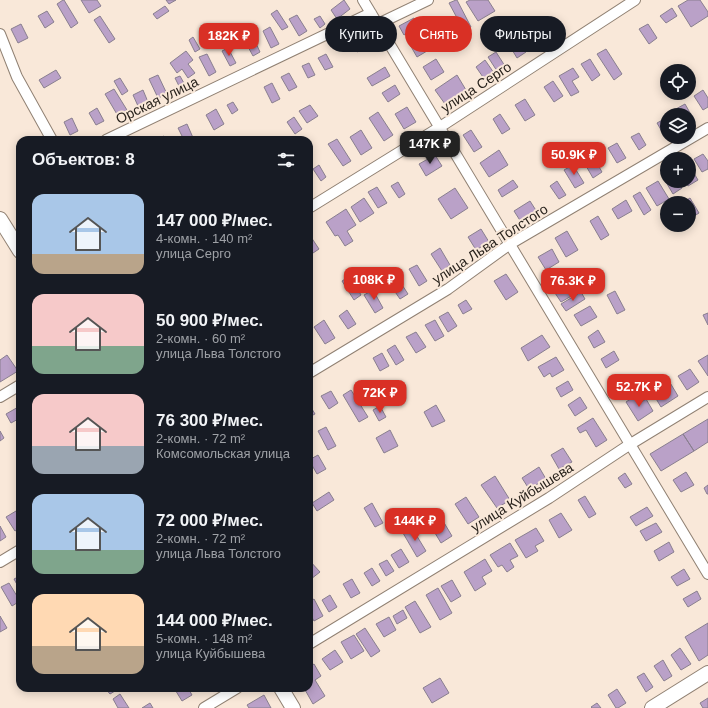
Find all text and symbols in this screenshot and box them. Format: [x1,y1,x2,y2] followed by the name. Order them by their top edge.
[325,16,397,52] chip: Купить
[405,16,472,52] chip: Снять
[480,16,566,52] chip: Фильтры
[196,23,262,57] pin: 182K ₽
[208,28,250,43] text: 182K ₽
[438,58,514,116] street label: улица Серго
[660,64,696,232] map controls
[660,64,696,100] button: locate
[113,73,201,127] street label: Орская улица
[660,108,696,144] button: layers
[397,131,463,165] pin: 147K ₽
[409,136,451,151] text: 147K ₽
[537,142,611,176] pin: 50.9K ₽
[551,147,597,162] text: 50.9K ₽
[275,149,297,171] icon: filters
[32,150,135,169] text: Объектов: 8
[660,152,696,188] button: +
[660,196,696,232] button: −
[429,201,551,287] street label: улица Льва Толстого
[64,210,112,258] icon: home
[156,211,273,230] text: 147 000 ₽/мес.
[156,231,252,246] text: 4-комн. · 140 m²
[156,246,231,261] text: улица Серго
[341,267,407,301] pin: 108K ₽
[536,268,610,302] pin: 76.3K ₽
[353,272,395,287] text: 108K ₽
[550,273,596,288] text: 76.3K ₽
[64,310,112,358] icon: home
[156,311,263,330] text: 50 900 ₽/мес.
[156,331,245,346] text: 2-комн. · 60 m²
[156,346,281,361] text: улица Льва Толстого
[602,374,676,408] pin: 52.7K ₽
[616,379,662,394] text: 52.7K ₽
[352,380,408,414] pin: 72K ₽
[362,385,398,400] text: 72K ₽
[64,410,112,458] icon: home
[156,411,263,430] text: 76 300 ₽/мес.
[156,431,245,446] text: 2-комн. · 72 m²
[156,446,290,461] text: Комсомольская улица
[468,459,576,535] street label: улица Куйбышева
[382,508,448,542] pin: 144K ₽
[64,510,112,558] icon: home
[156,511,263,530] text: 72 000 ₽/мес.
[394,513,436,528] text: 144K ₽
[156,531,245,546] text: 2-комн. · 72 m²
[156,546,281,561] text: улица Льва Толстого
[64,610,112,658] icon: home
[156,611,273,630] text: 144 000 ₽/мес.
[156,631,252,646] text: 5-комн. · 148 m²
[156,646,265,661] text: улица Куйбышева

